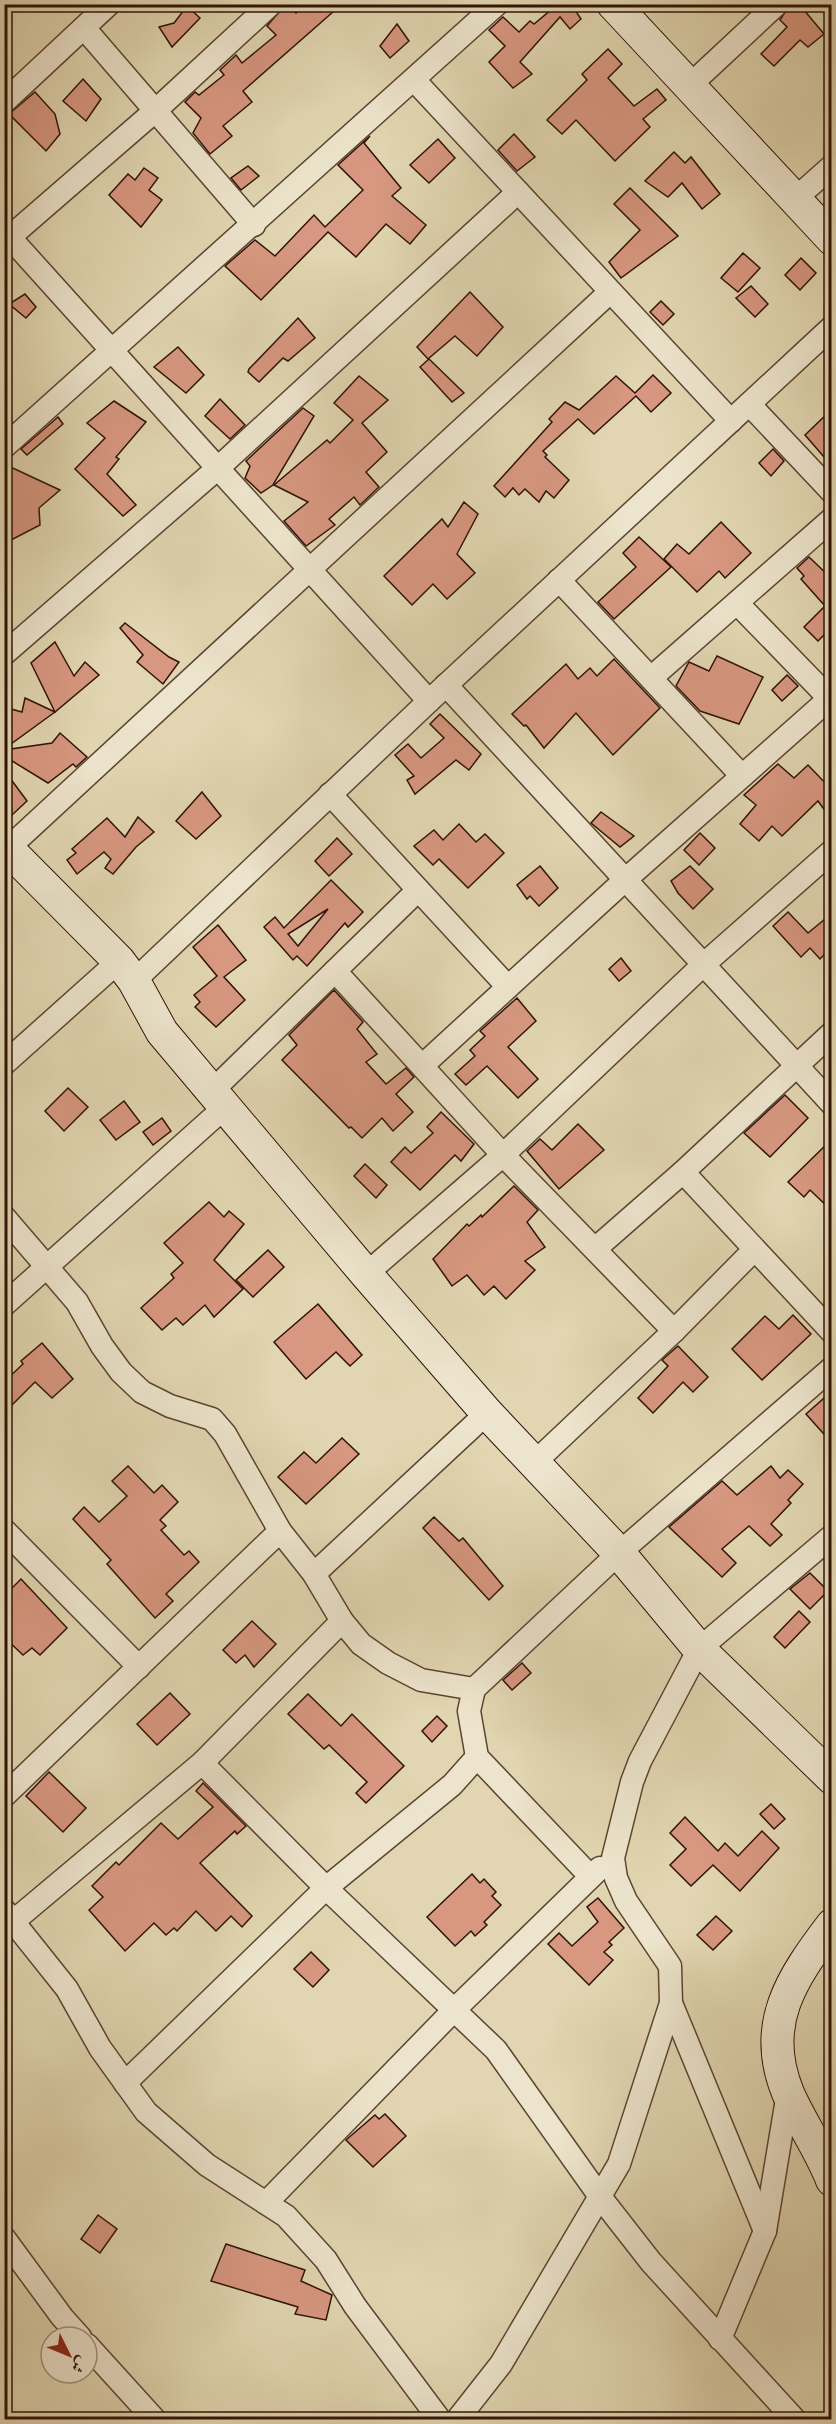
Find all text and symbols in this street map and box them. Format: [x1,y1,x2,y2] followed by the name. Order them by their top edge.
[39,2325,99,2385] north arrow
[67,2352,92,2377] text: ش

